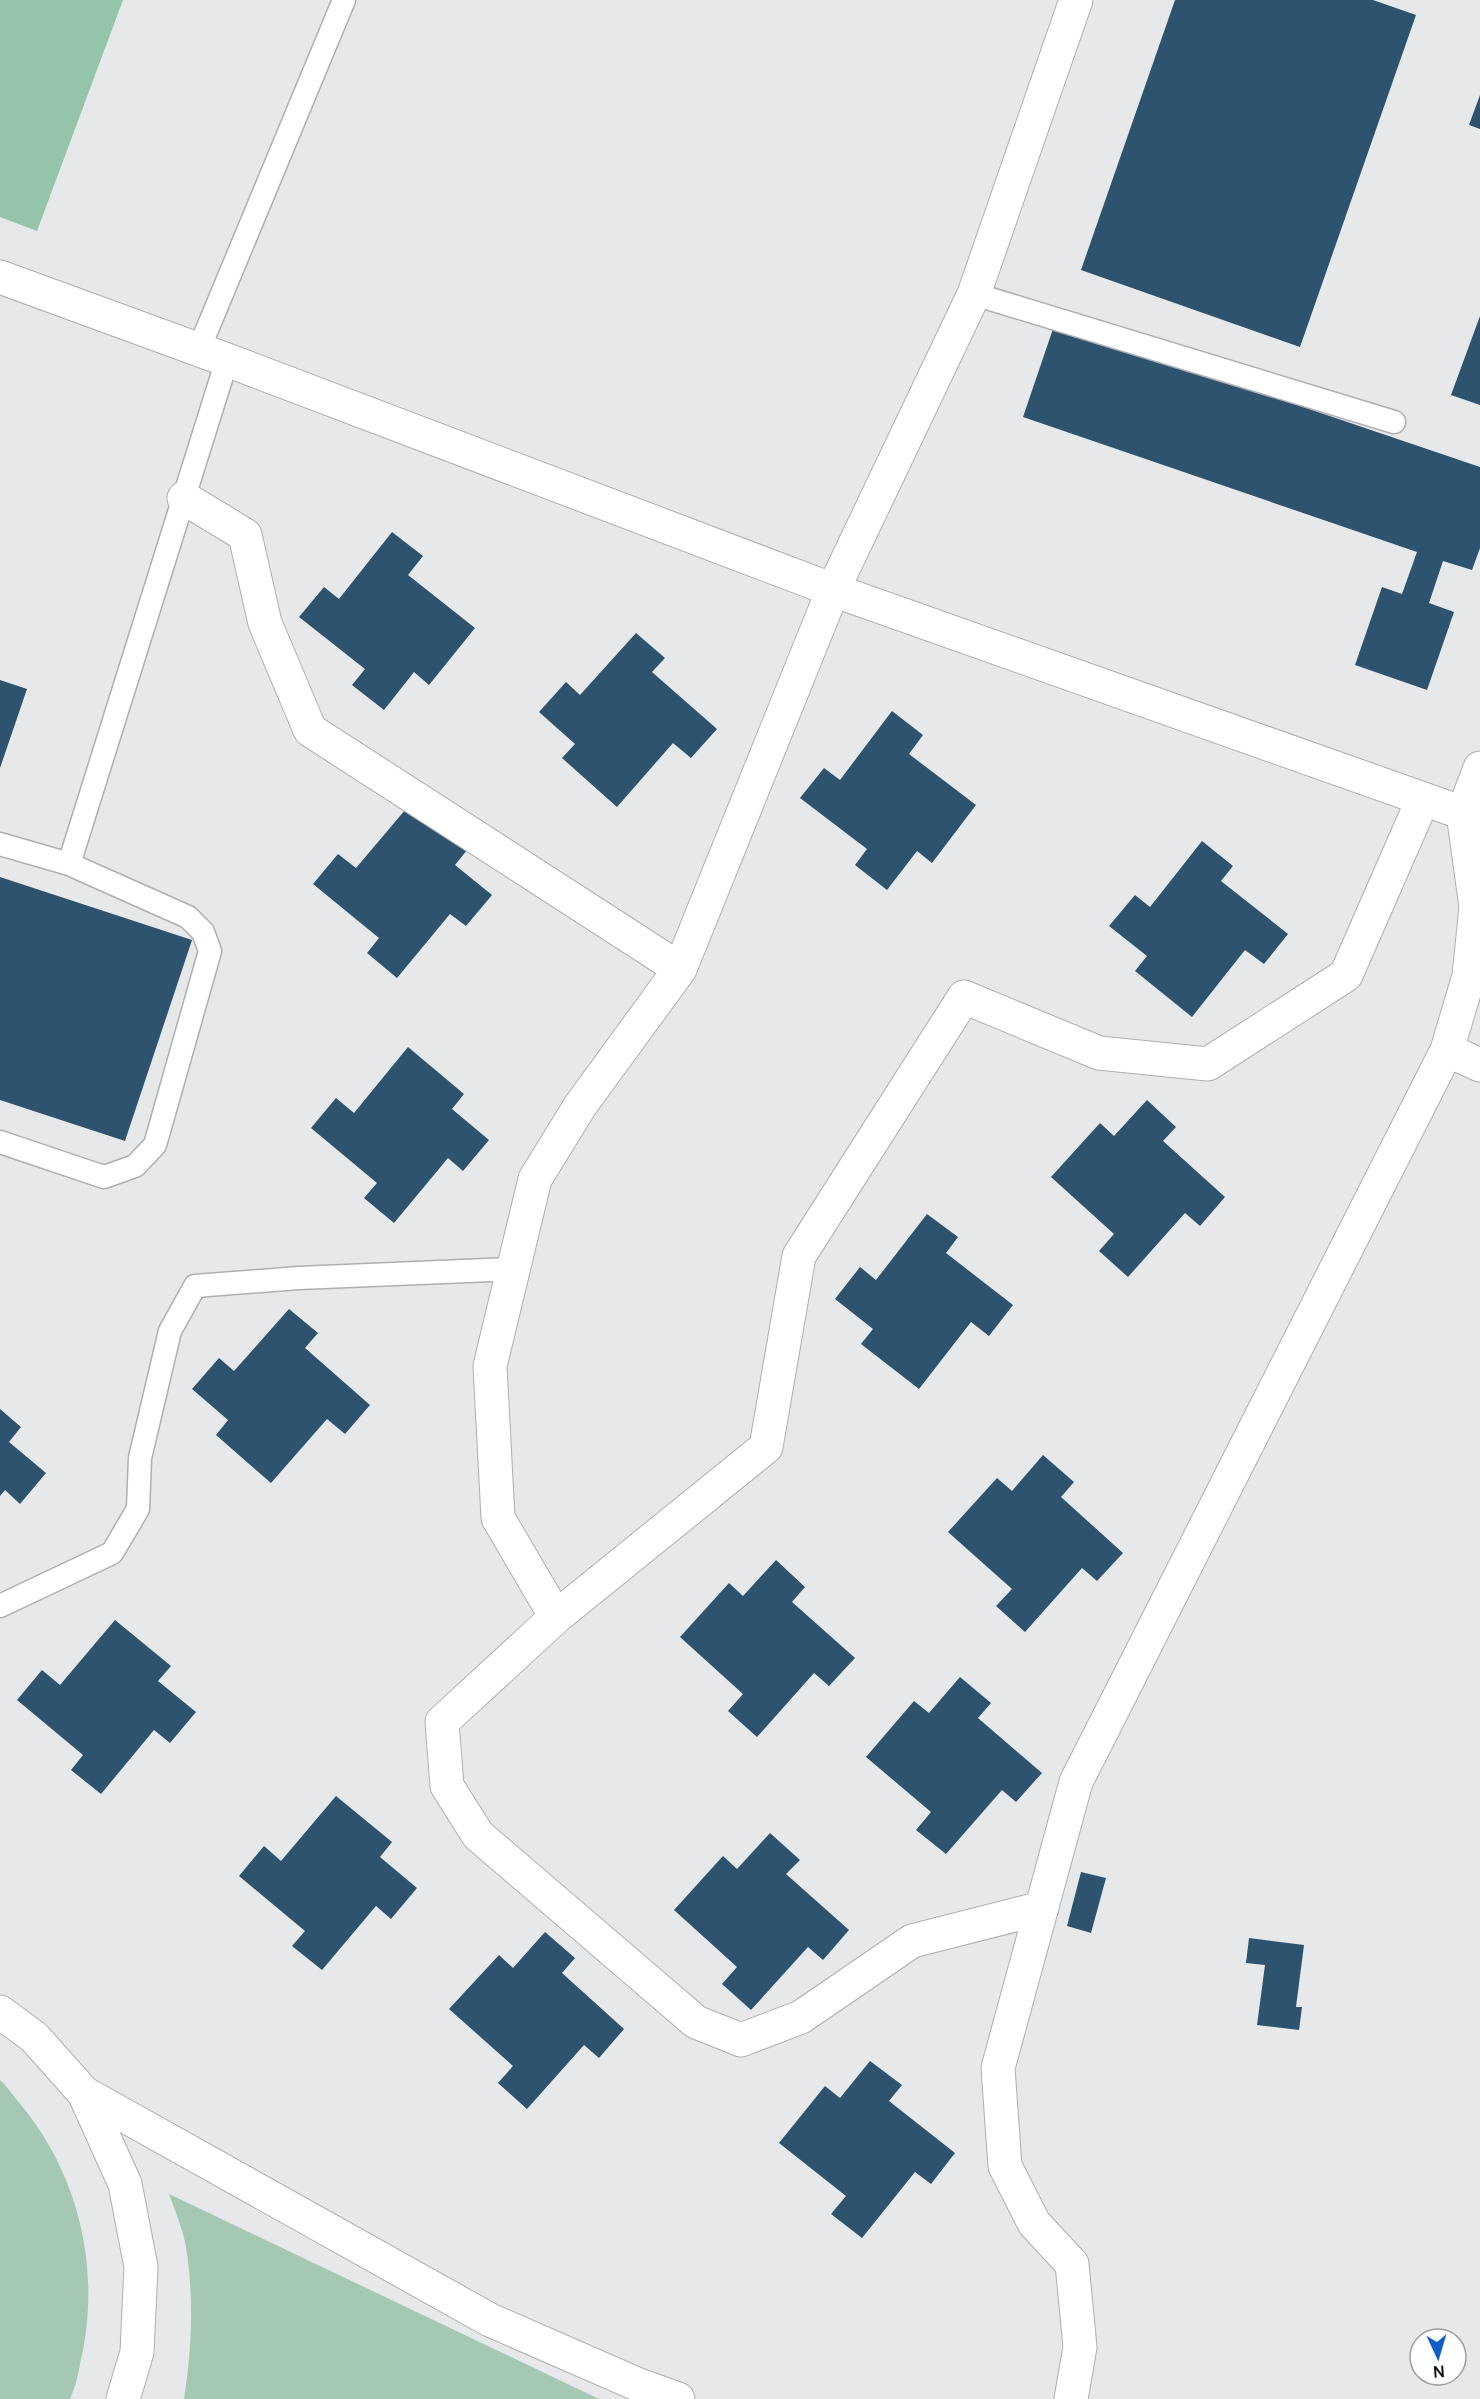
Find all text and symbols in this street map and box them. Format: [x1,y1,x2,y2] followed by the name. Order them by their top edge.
[1408,2327,1468,2387] north arrow
[1433,2361,1446,2383] text: N

